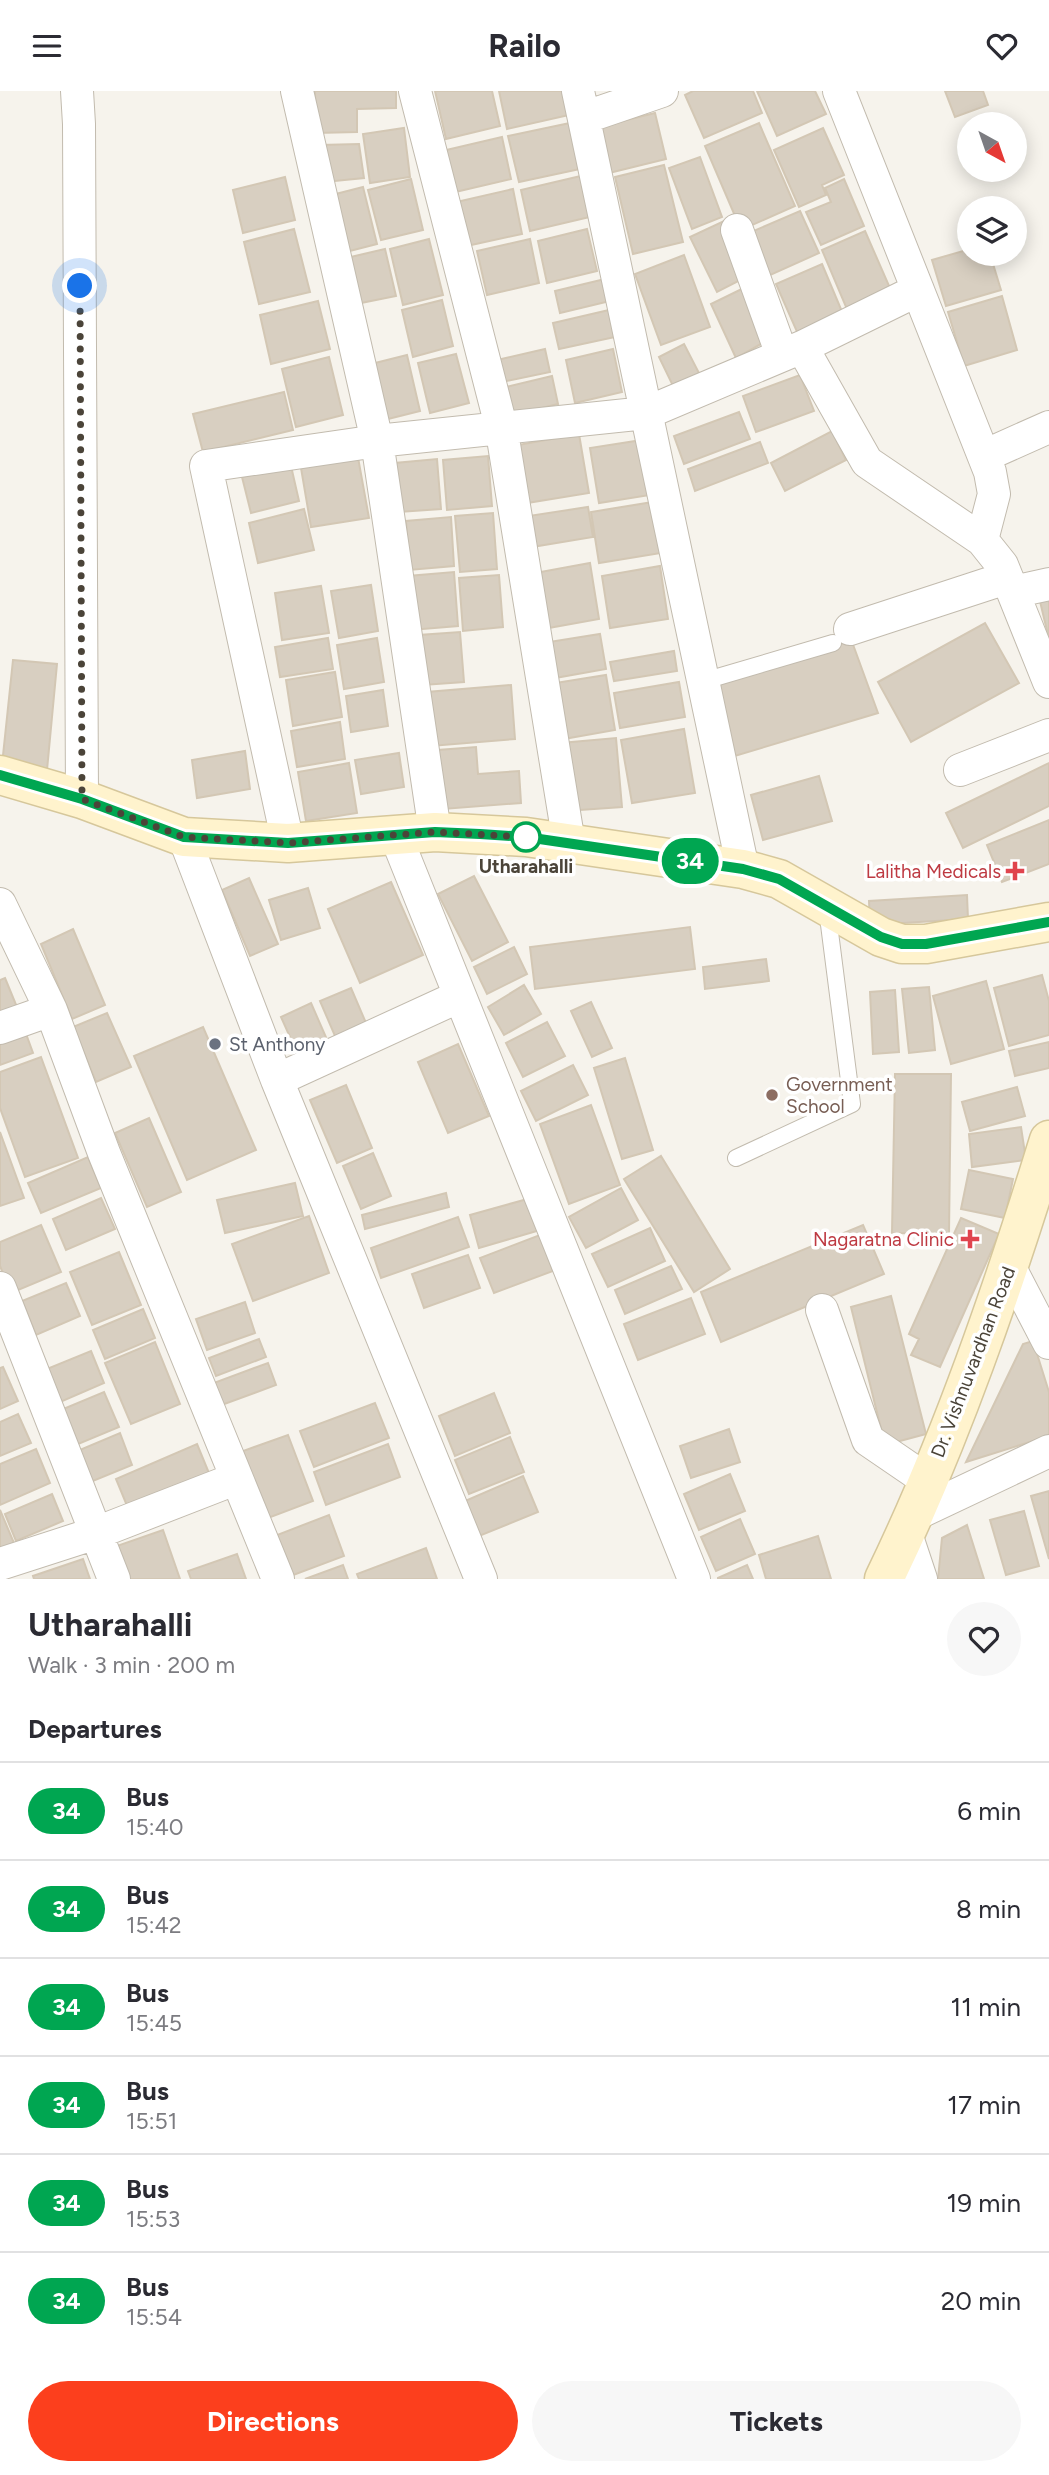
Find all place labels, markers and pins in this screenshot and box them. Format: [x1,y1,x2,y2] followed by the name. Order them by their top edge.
[511,822,541,852] marker: Utharahalli
[479,855,573,878] place label: Utharahalli
[866,860,1001,883] place label: Lalitha Medicals
[1007,863,1023,879] marker: Lalitha Medicals
[229,1033,325,1056] place label: St Anthony
[207,1036,223,1052] marker: St Anthony
[786,1073,893,1118] place label: Government School
[764,1087,780,1103] marker: Government School
[813,1228,954,1251] place label: Nagaratna Clinic
[960,1229,980,1249] marker: Nagaratna Clinic

